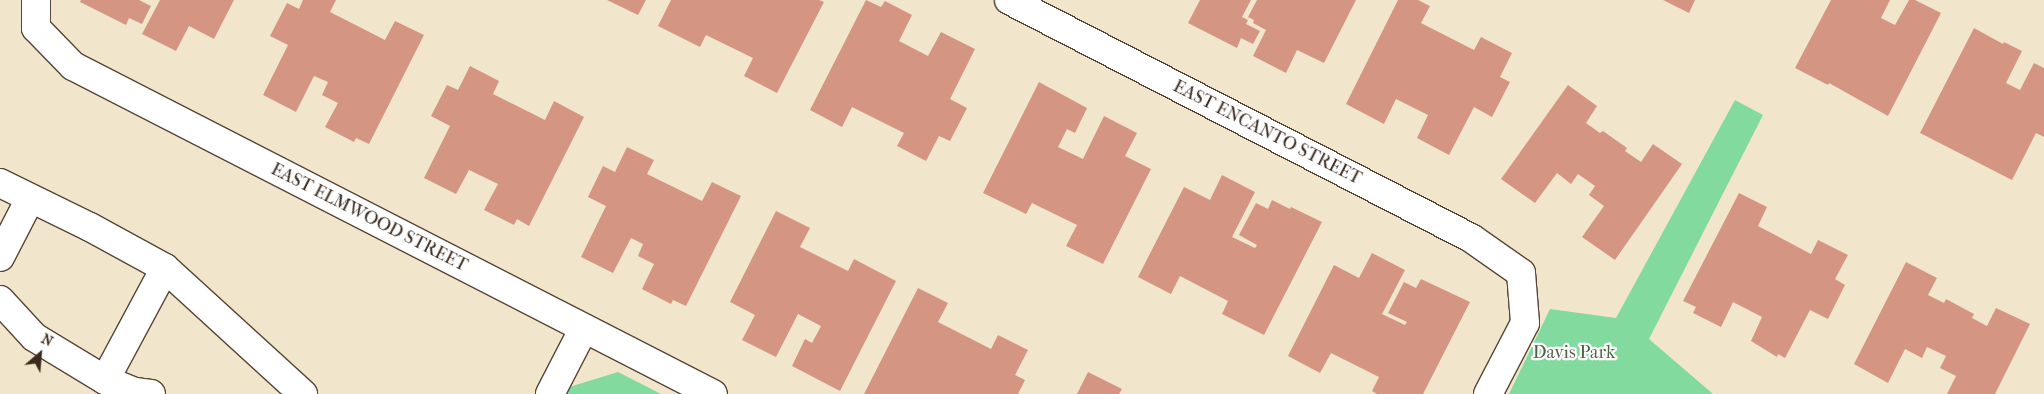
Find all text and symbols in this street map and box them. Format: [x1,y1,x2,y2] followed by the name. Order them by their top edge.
[1169,76,1365,190] street label: EAST ENCANTO STREET
[267,159,471,277] street label: EAST ELMWOOD STREET
[15,329,65,379] north arrow
[38,330,56,350] text: N
[1533,342,1615,364] park label: Davis Park

